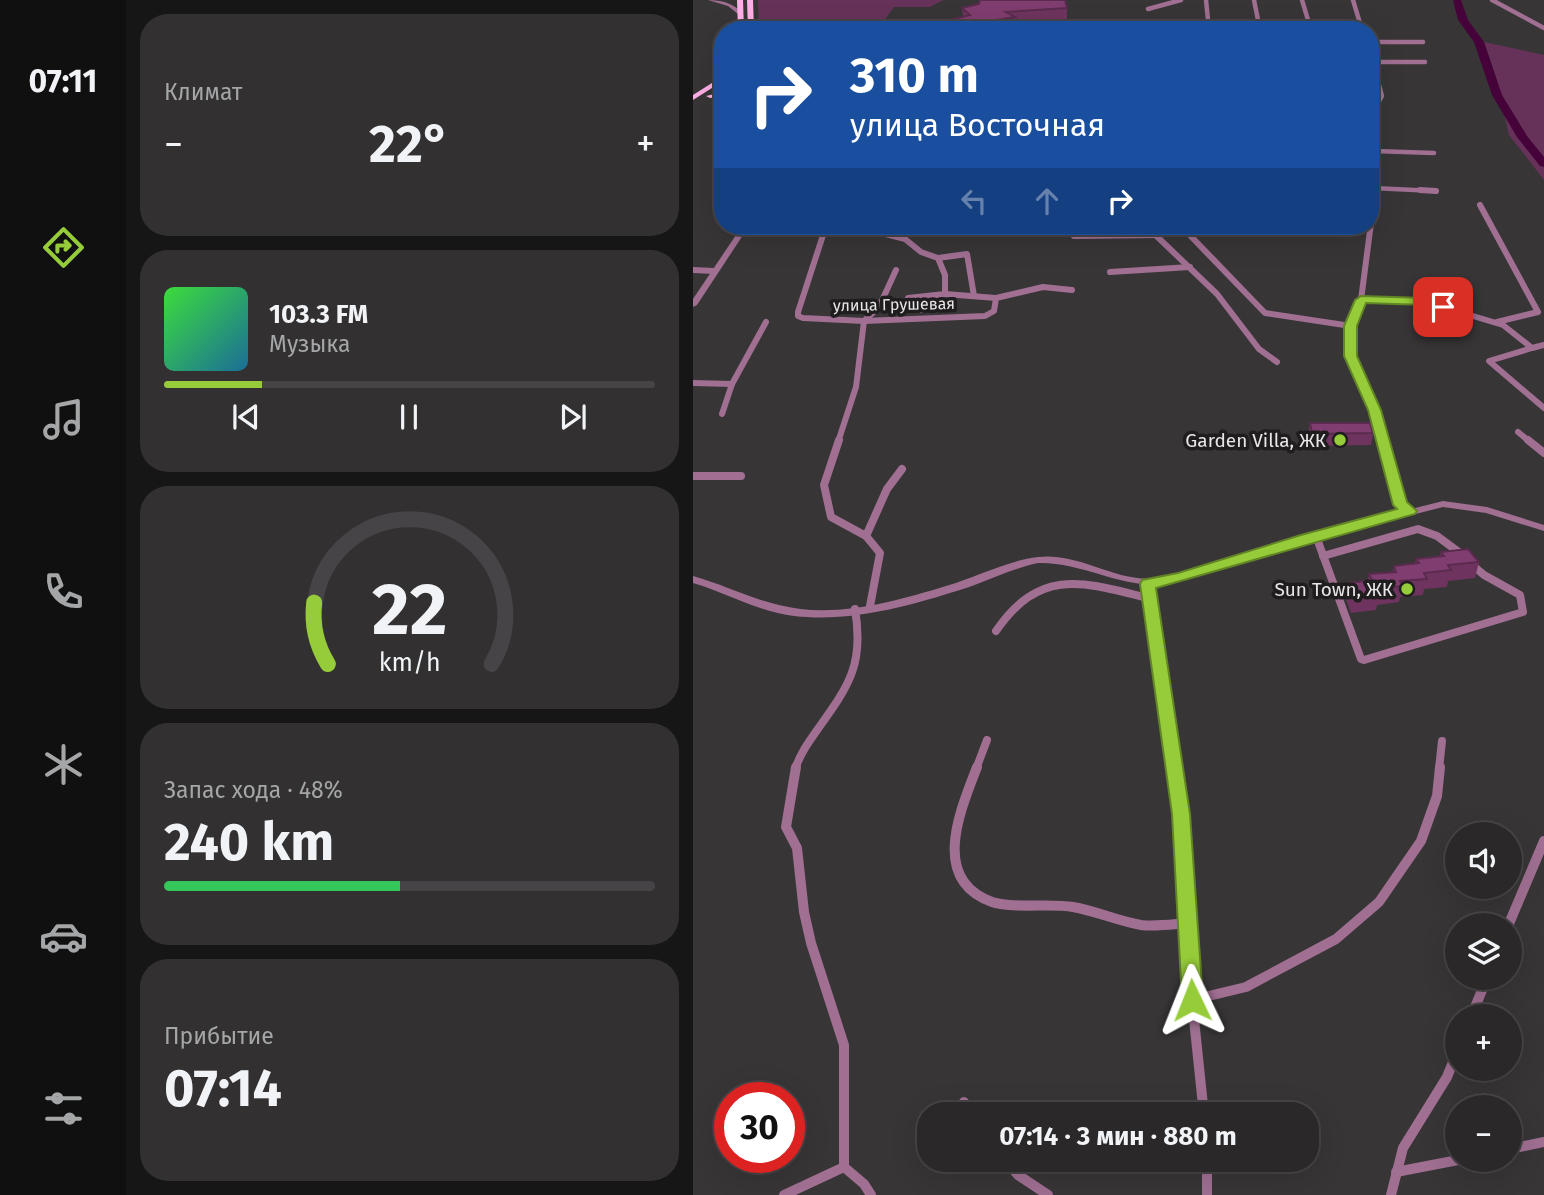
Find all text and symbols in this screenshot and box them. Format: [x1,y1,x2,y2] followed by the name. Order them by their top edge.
[850,46,979,105] text: 310 m
[735,49,826,140] icon: right
[29,62,97,100] text: 07:11
[164,78,242,106] text: Климат
[850,106,1105,144] text: улица Восточная
[369,113,450,176] text: 22°
[164,121,183,167] text: −
[636,121,655,167] text: +
[955,182,993,220] icon: left
[1028,182,1066,220] icon: ahead
[1101,182,1139,220] icon: right
[39,223,88,272] icon: directions
[1413,277,1473,337] pin
[1424,288,1462,326] icon: arrive
[833,294,955,315] street label: улица Грушевая
[269,299,368,330] text: 103.3 FM
[269,330,350,358] text: Музыка
[39,395,88,444] icon: music
[227,398,265,436] icon: previous
[390,398,428,436] icon: pause
[554,398,592,436] icon: next
[1185,429,1326,452] place label: Garden Villa, ЖК
[1332,432,1348,448] marker: Garden Villa, ЖК
[372,566,447,653] text: 22
[39,567,88,616] icon: phone
[1274,578,1393,601] place label: Sun Town, ЖК
[1399,581,1415,597] marker: Sun Town, ЖК
[379,647,440,677] text: km/h
[39,740,88,789] icon: climate
[164,776,343,804] text: Запас хода · 48%
[164,811,334,874] text: 240 km
[1445,822,1522,1172] map controls
[1445,822,1522,899] button: sound
[39,912,88,961] icon: car
[1445,913,1522,990] button: layers
[1155,963,1229,1037] position arrow
[1445,1004,1522,1081] button: +
[164,1022,274,1050] text: Прибытие
[164,1057,282,1120] text: 07:14
[714,1082,805,1173] speed limit sign: 30
[39,1084,88,1133] icon: filters
[1445,1095,1522,1172] button: −
[999,1121,1237,1152] text: 07:14 · 3 мин · 880 m

